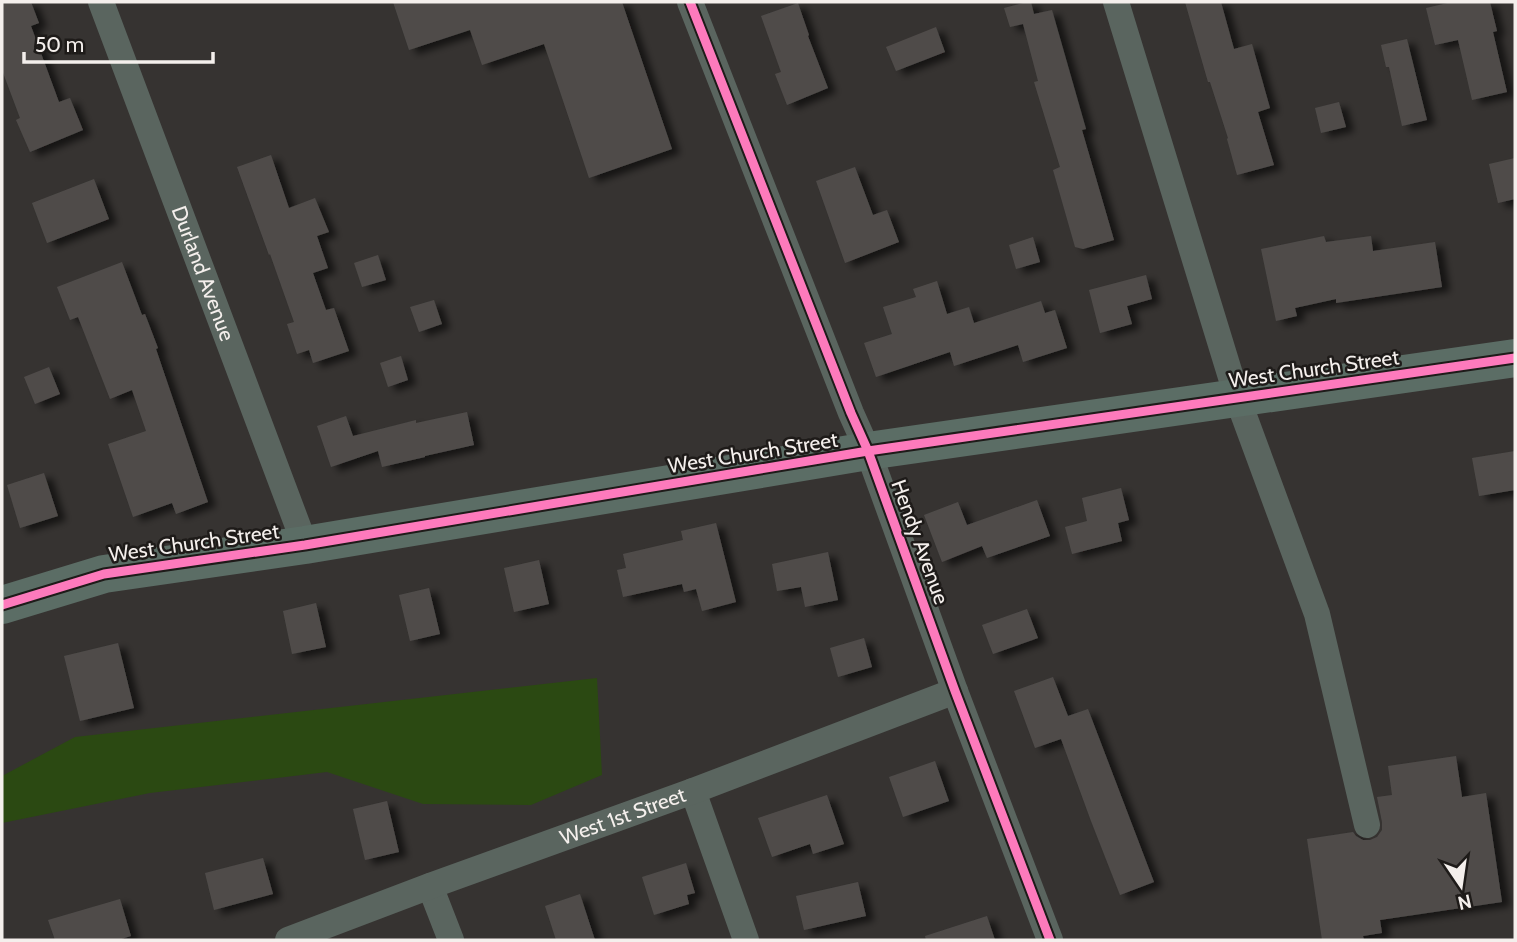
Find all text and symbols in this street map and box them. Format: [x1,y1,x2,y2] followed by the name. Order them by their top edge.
[24,21,214,65] scale bar
[35,32,84,57] text: 50 m
[167,202,240,345] street label: Durland Avenue
[1227,344,1401,393] street label: West Church Street
[666,427,840,478] street label: West Church Street
[886,476,955,608] street label: Hendy Avenue
[107,518,281,567] street label: West Church Street
[557,782,689,850] street label: West 1st Street
[1426,851,1496,921] north arrow
[1456,889,1474,915] text: N

